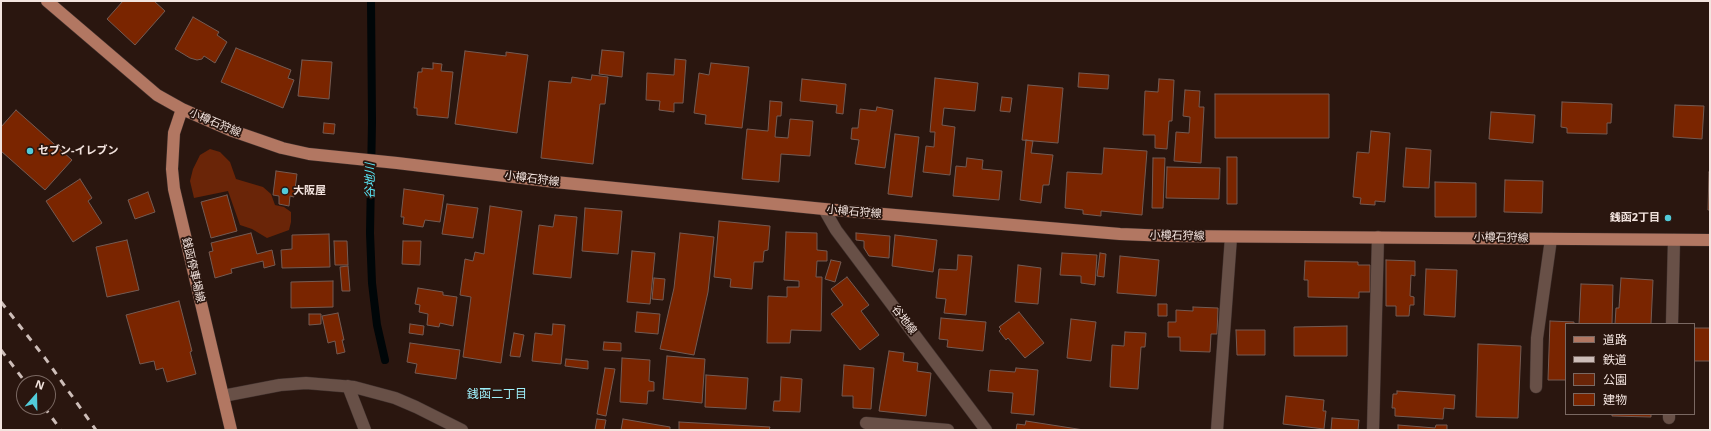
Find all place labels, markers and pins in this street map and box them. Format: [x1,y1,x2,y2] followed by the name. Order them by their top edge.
[38,144,119,158] place label: セブン-イレブン
[25,146,35,156] marker: セブン-イレブン
[293,184,326,198] place label: 大阪屋
[280,186,290,196] marker: 大阪屋
[1610,211,1660,225] place label: 銭函2丁目
[1663,213,1673,223] marker: 銭函2丁目

